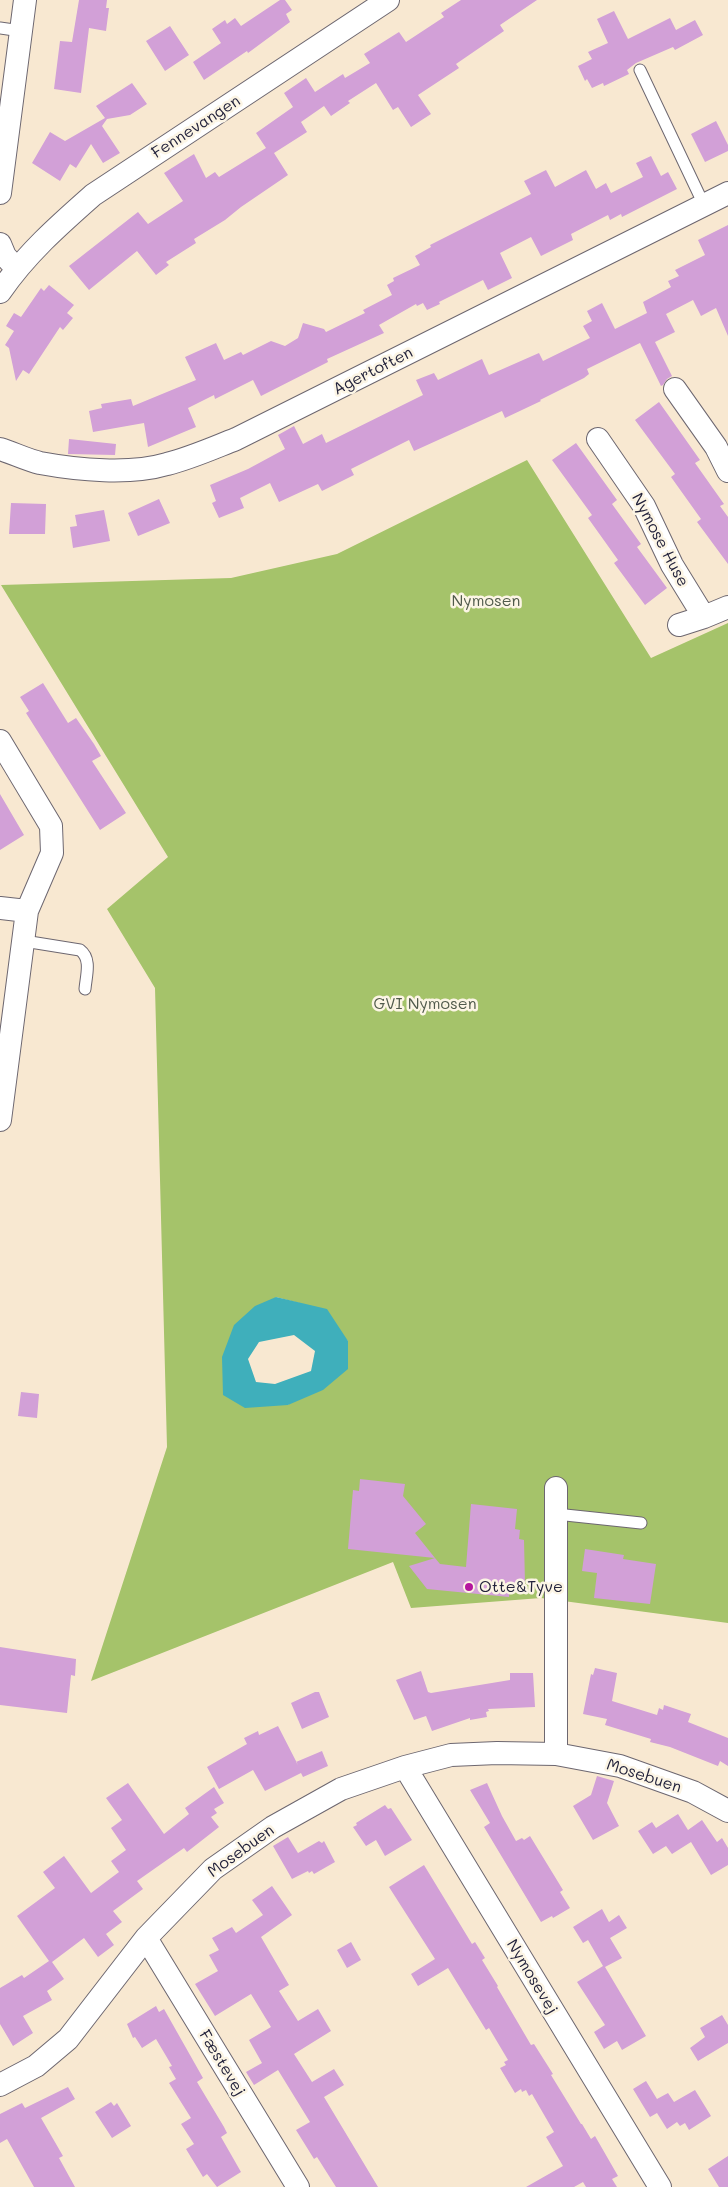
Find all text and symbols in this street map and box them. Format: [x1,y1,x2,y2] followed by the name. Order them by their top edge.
[148,91,244,163] street label: Fennevangen
[330,343,416,399] street label: Agertoften
[627,490,693,590] street label: Nymose Huse
[452,591,520,611] park label: Nymosen
[373,994,477,1014] park label: GVI Nymosen
[479,1577,563,1597] place label: Otte&Tyve
[463,1581,475,1593] marker: Otte&Tyve
[604,1755,684,1797] street label: Mosebuen
[204,1820,278,1882] street label: Mosebuen
[502,1936,562,2018] street label: Nymosevej
[195,2027,249,2099] street label: Fæstevej

